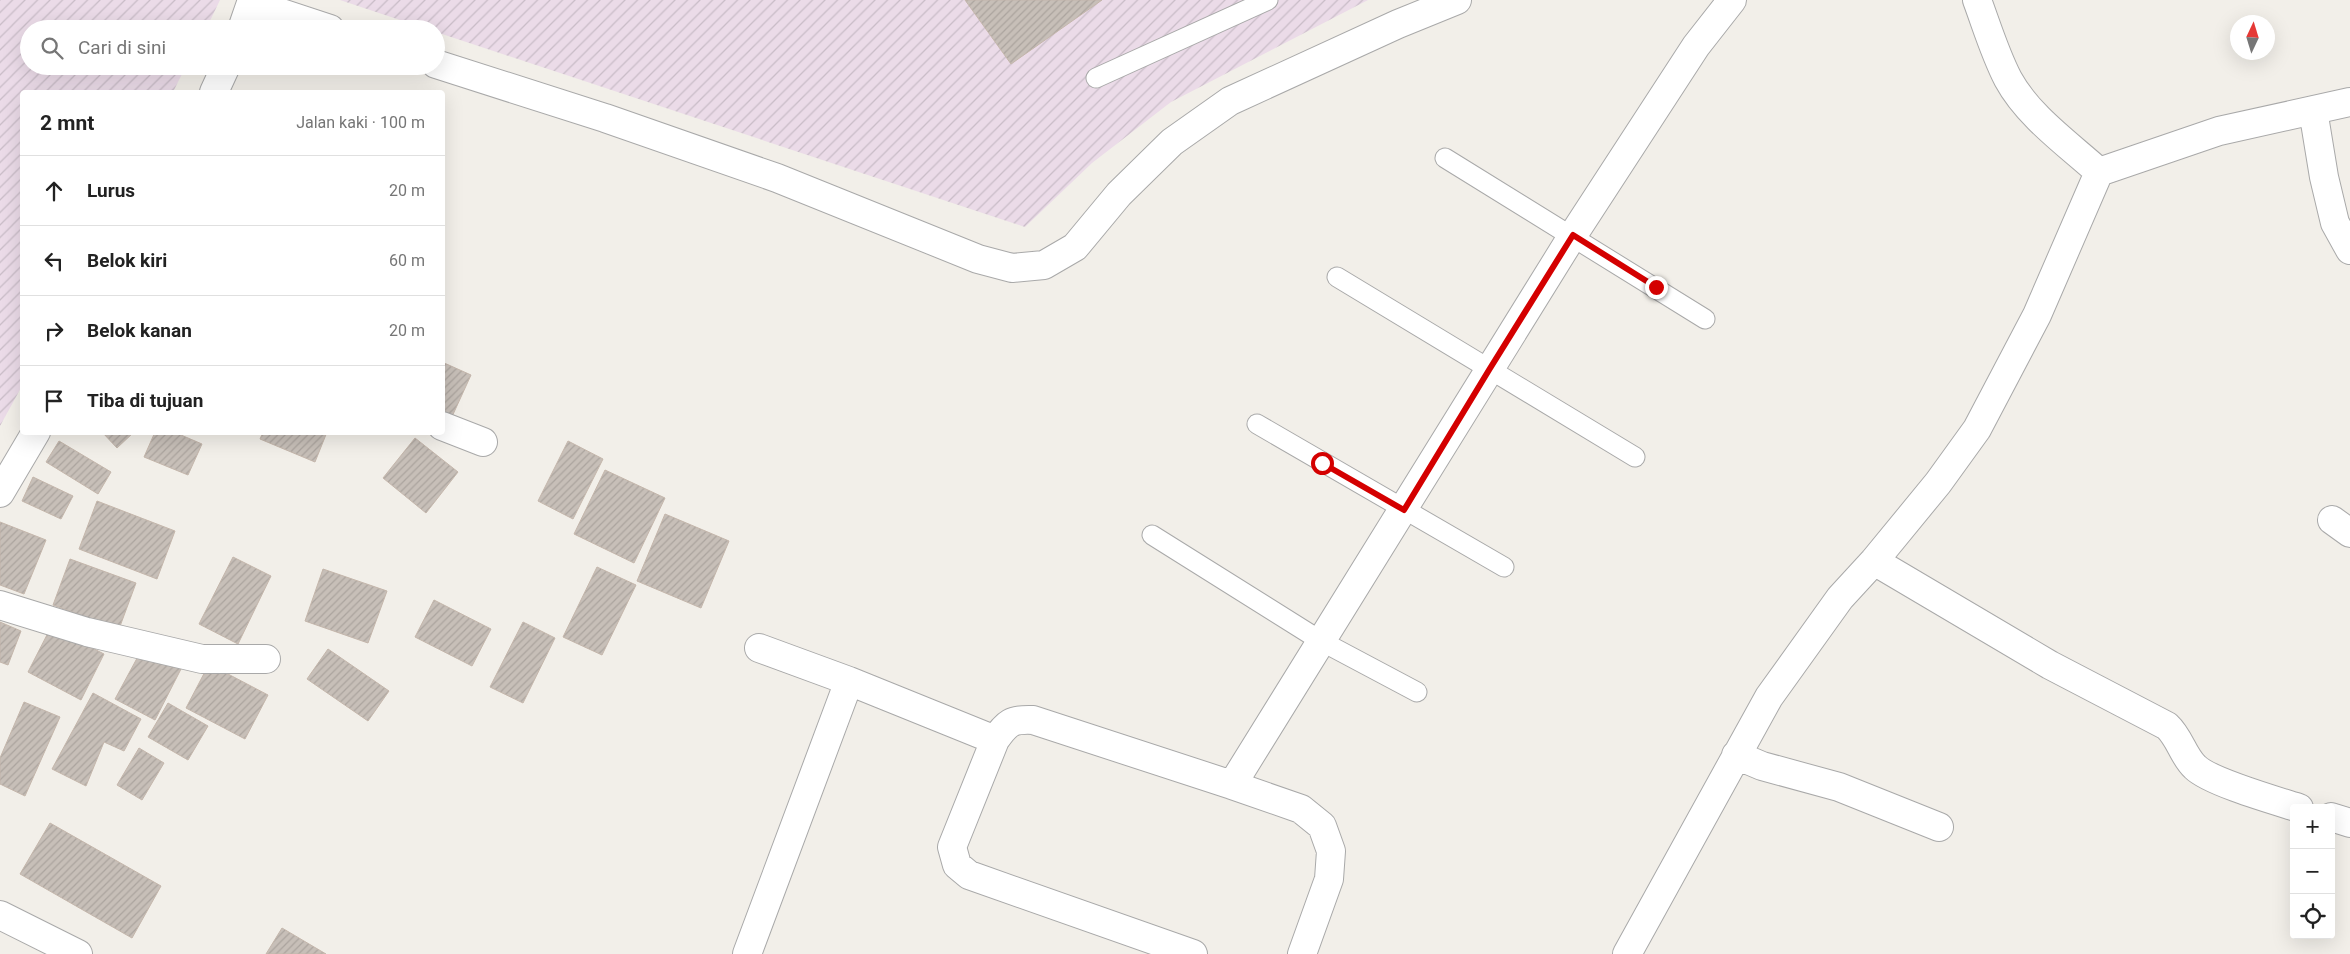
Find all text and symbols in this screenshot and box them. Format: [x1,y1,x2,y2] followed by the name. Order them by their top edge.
[2230,15,2275,60] north arrow
[20,20,445,75] search box
[38,34,66,62] icon: search
[78,36,166,59] text: Cari di sini
[40,111,94,135] text: 2 mnt
[296,113,425,132] text: Jalan kaki · 100 m
[40,177,68,205] icon: ahead
[87,179,135,202] text: Lurus
[389,181,425,200] text: 20 m
[40,247,68,275] icon: left
[87,249,167,272] text: Belok kiri
[389,251,425,270] text: 60 m
[1645,276,1668,299] route end
[40,317,68,345] icon: right
[87,319,192,342] text: Belok kanan
[389,321,425,340] text: 20 m
[40,387,68,415] icon: arrive
[87,389,203,412] text: Tiba di tujuan
[1311,452,1334,475] route start
[2290,804,2335,939] map controls
[2290,804,2335,849] button: +
[2290,849,2335,894] button: −
[2290,894,2335,939] button: locate

